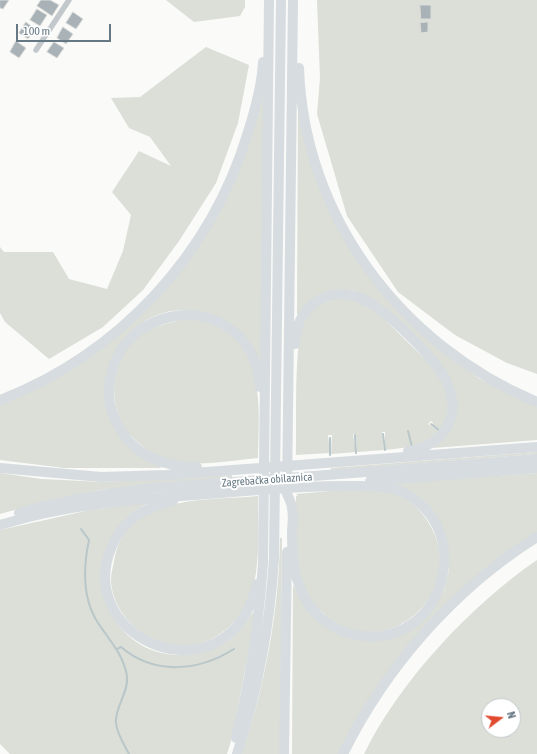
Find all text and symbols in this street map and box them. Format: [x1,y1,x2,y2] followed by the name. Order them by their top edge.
[18,16,113,42] scale bar
[23,24,50,38] text: 100 m
[221,470,313,490] street label: Zagrebačka obilaznica
[481,698,521,738] north arrow
[505,710,518,720] text: N

